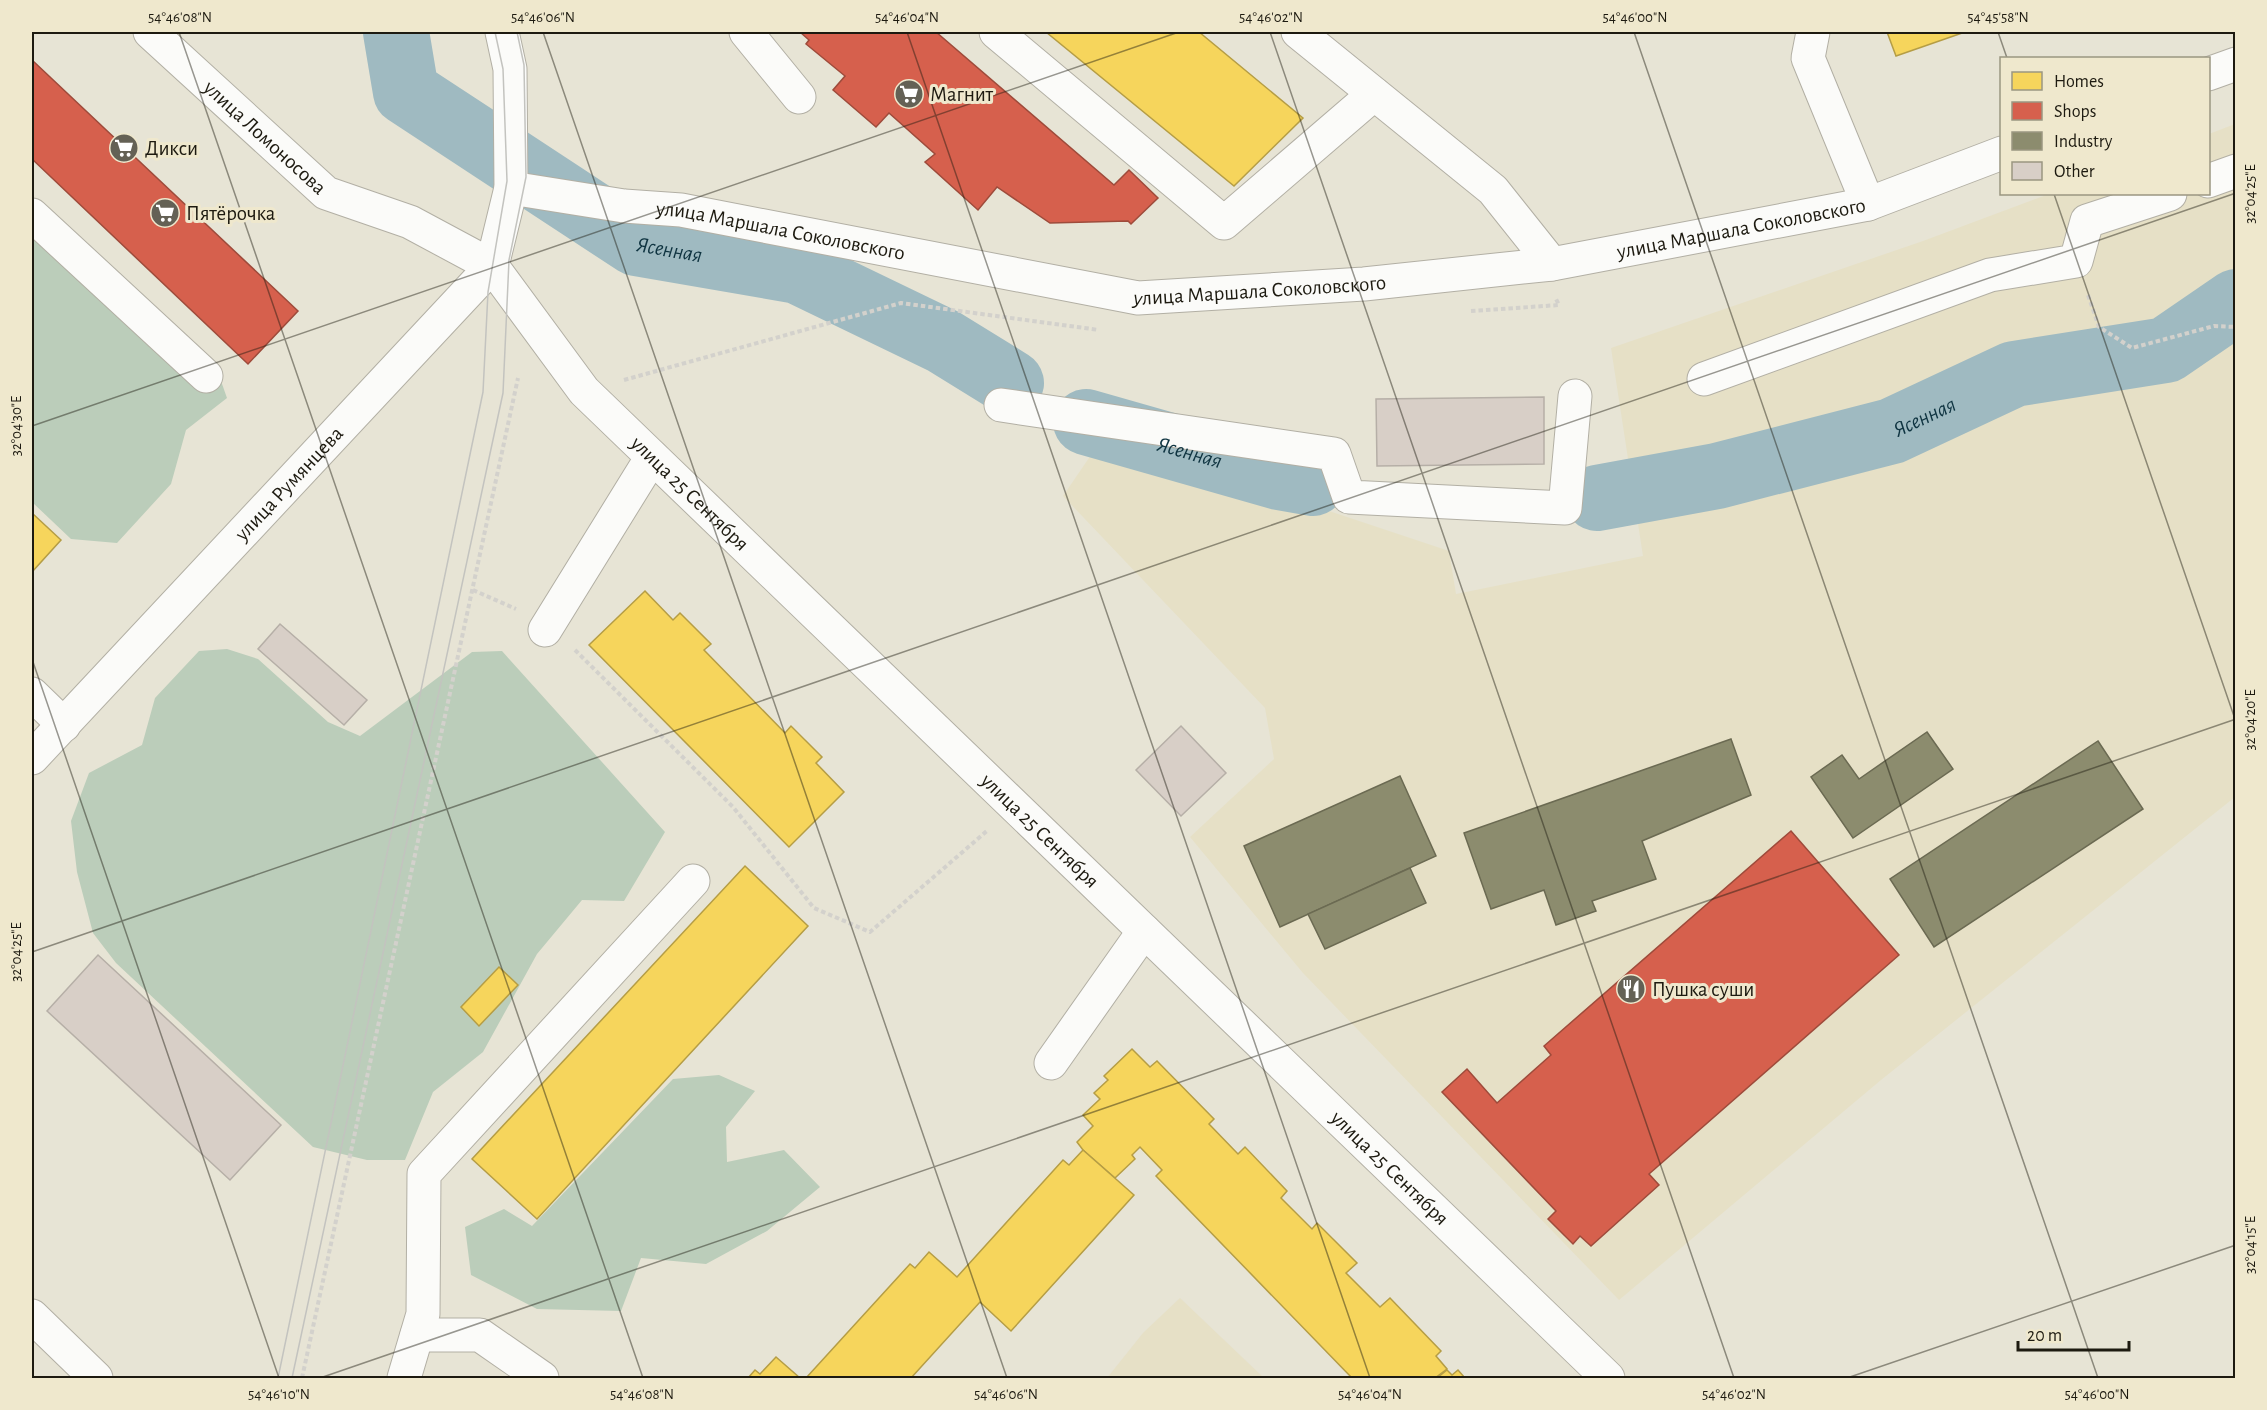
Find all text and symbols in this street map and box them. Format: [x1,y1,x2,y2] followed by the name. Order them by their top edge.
[148,10,212,25] text: 54°46'08"N
[511,10,575,25] text: 54°46'06"N
[875,10,939,25] text: 54°46'04"N
[1239,10,1303,25] text: 54°46'02"N
[1603,10,1667,25] text: 54°46'00"N
[1967,10,2029,25] text: 54°45'58"N
[2000,57,2210,195] legend
[2054,73,2104,91] text: Homes
[199,76,330,199] street label: улица Ломоносова
[893,78,925,110] supermarket icon: Магнит
[930,84,994,105] place label: Магнит
[2054,103,2096,121] text: Shops
[108,132,140,164] supermarket icon: Дикси
[2054,133,2113,151] text: Industry
[145,138,198,159] place label: Дикси
[2054,163,2095,181] text: Other
[2243,164,2258,224] text: 32°04'25"E
[1614,195,1867,263] street label: улица Маршала Соколовского
[149,197,181,229] supermarket icon: Пятёрочка
[654,198,907,264] street label: улица Маршала Соколовского
[186,203,276,224] place label: Пятёрочка
[635,233,704,266] water label: Ясенная
[1131,272,1387,310] street label: улица Маршала Соколовского
[1890,393,1959,441] water label: Ясенная
[9,396,24,456] text: 32°04'30"E
[230,422,347,545] street label: улица Румянцева
[626,432,753,555] street label: улица 25 Сентября
[1155,433,1224,472] water label: Ясенная
[2243,689,2258,751] text: 32°04'20"E
[976,769,1103,892] street label: улица 25 Сентября
[9,922,24,982] text: 32°04'25"E
[1615,973,1647,1005] restaurant icon: Пушка суши
[1652,979,1754,1000] place label: Пушка суши
[1326,1106,1453,1229] street label: улица 25 Сентября
[2243,1216,2258,1274] text: 32°04'15"E
[2018,1314,2129,1352] scale bar
[2027,1327,2062,1345] text: 20 m
[248,1387,310,1402] text: 54°46'10"N
[610,1387,674,1402] text: 54°46'08"N
[974,1387,1038,1402] text: 54°46'06"N
[1338,1387,1402,1402] text: 54°46'04"N
[1702,1387,1766,1402] text: 54°46'02"N
[2065,1387,2129,1402] text: 54°46'00"N

